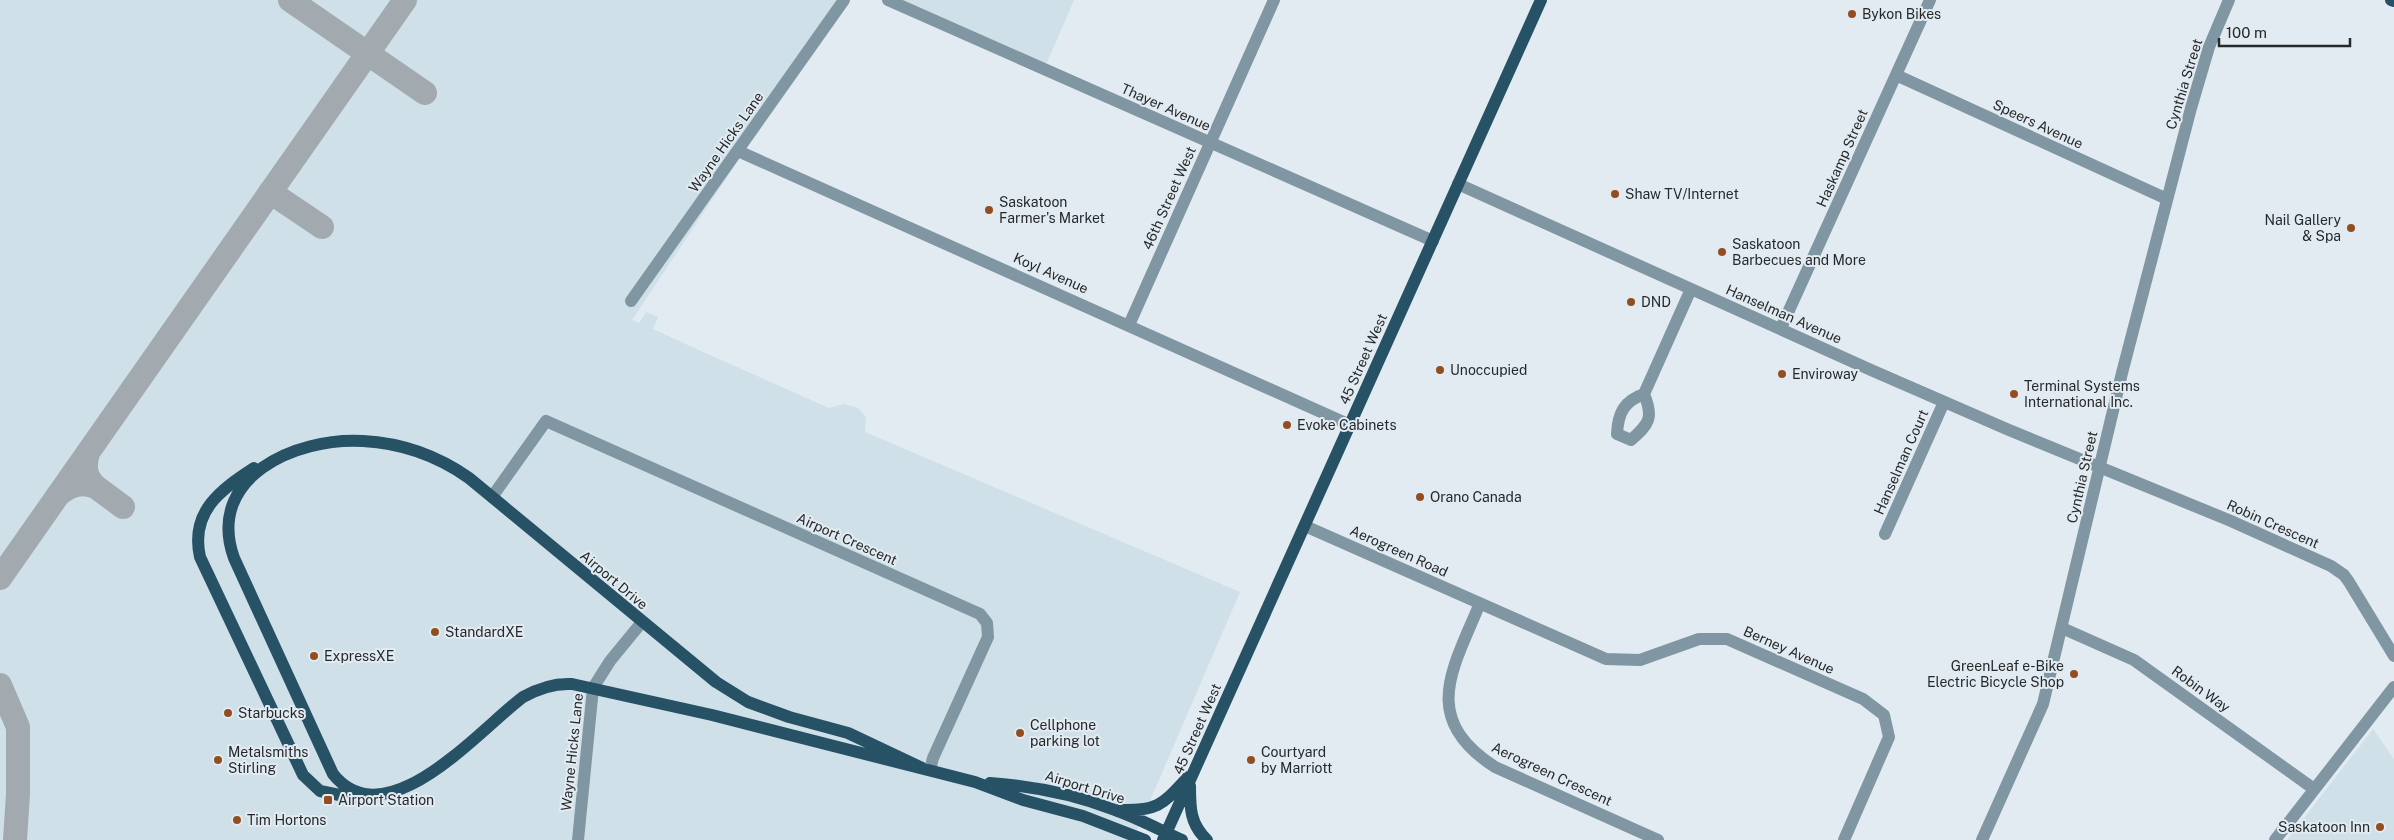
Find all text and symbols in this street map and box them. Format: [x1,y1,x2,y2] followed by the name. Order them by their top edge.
[1862,6,1941,22] place label: Bykon Bikes
[1846,8,1858,20] marker: Bykon Bikes
[2219,15,2350,47] scale bar
[2226,24,2267,41] text: 100 m
[2163,37,2205,131] street label: Cynthia Street
[1119,80,1213,134] street label: Thayer Avenue
[685,89,767,195] street label: Wayne Hicks Lane
[1990,96,2086,152] street label: Speers Avenue
[1813,107,1871,209] street label: Haskamp Street
[1139,144,1199,252] street label: 46th Street West
[1625,186,1739,202] place label: Shaw TV/Internet
[1609,188,1621,200] marker: Shaw TV/Internet
[999,194,1105,226] place label: Saskatoon Farmer's Market
[983,204,995,216] marker: Saskatoon Farmer's Market
[2265,212,2342,244] place label: Nail Gallery & Spa
[2345,222,2357,234] marker: Nail Gallery & Spa
[1732,236,1866,268] place label: Saskatoon Barbecues and More
[1716,246,1728,258] marker: Saskatoon Barbecues and More
[1011,249,1091,297] street label: Koyl Avenue
[1724,281,1844,347] street label: Hanselman Avenue
[1641,294,1671,310] place label: DND
[1625,296,1637,308] marker: DND
[1336,311,1390,407] street label: 45 Street West
[1450,362,1527,378] place label: Unoccupied
[1434,364,1446,376] marker: Unoccupied
[1792,366,1858,382] place label: Enviroway
[1776,368,1788,380] marker: Enviroway
[2024,378,2140,410] place label: Terminal Systems International Inc.
[2008,388,2020,400] marker: Terminal Systems International Inc.
[1871,407,1931,517] street label: Hanselman Court
[1297,417,1396,433] place label: Evoke Cabinets
[1281,419,1293,431] marker: Evoke Cabinets
[2064,429,2100,525] street label: Cynthia Street
[1430,489,1522,505] place label: Orano Canada
[1414,491,1426,503] marker: Orano Canada
[2224,497,2322,551] street label: Robin Crescent
[794,510,900,568] street label: Airport Crescent
[1348,522,1450,580] street label: Aerogreen Road
[577,547,651,613] street label: Airport Drive
[1741,623,1837,677] street label: Berney Avenue
[445,624,523,640] place label: StandardXE
[429,626,441,638] marker: StandardXE
[324,648,394,664] place label: ExpressXE
[308,650,320,662] marker: ExpressXE
[1927,658,2064,690] place label: GreenLeaf e-Bike Electric Bicycle Shop
[2169,663,2234,716] street label: Robin Way
[2068,668,2080,680] marker: GreenLeaf e-Bike Electric Bicycle Shop
[1170,681,1224,777] street label: 45 Street West
[558,692,586,812] street label: Wayne Hicks Lane
[238,705,304,721] place label: Starbucks
[222,707,234,719] marker: Starbucks
[1030,717,1100,749] place label: Cellphone parking lot
[1014,727,1026,739] marker: Cellphone parking lot
[1489,739,1615,809] street label: Aerogreen Crescent
[228,744,308,776] place label: Metalsmiths Stirling
[1261,744,1332,776] place label: Courtyard by Marriott
[212,754,224,766] marker: Metalsmiths Stirling
[1245,754,1257,766] marker: Courtyard by Marriott
[1043,767,1127,807] street label: Airport Drive
[338,792,434,808] place label: Airport Station
[322,794,334,806] marker: Airport Station
[247,812,326,828] place label: Tim Hortons
[231,814,243,826] marker: Tim Hortons
[2278,819,2370,835] place label: Saskatoon Inn
[2374,821,2386,833] marker: Saskatoon Inn

